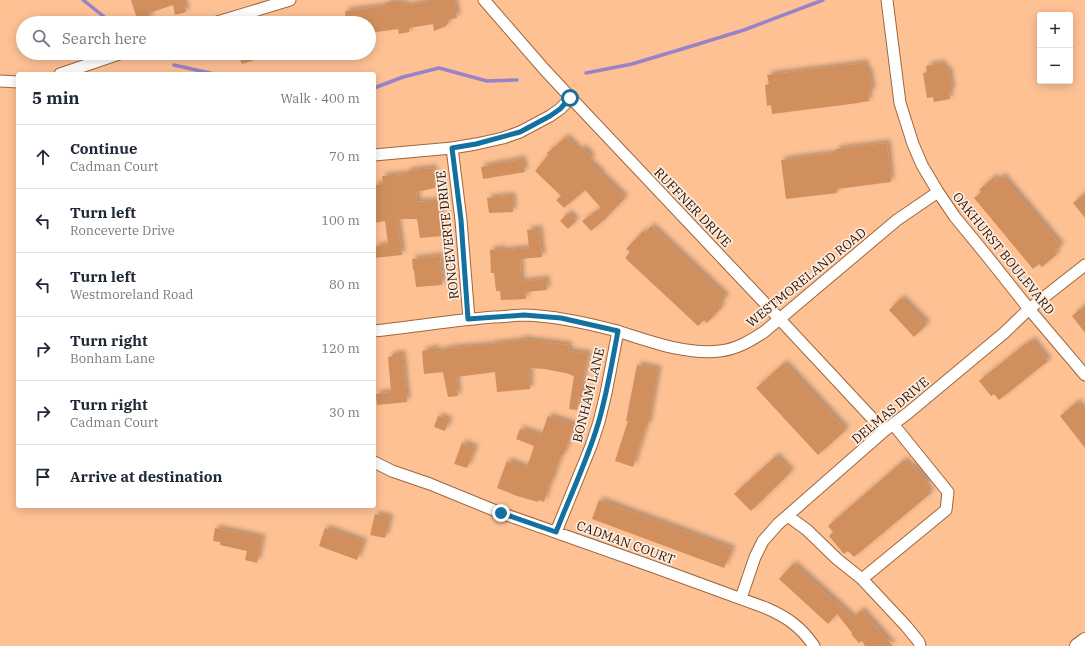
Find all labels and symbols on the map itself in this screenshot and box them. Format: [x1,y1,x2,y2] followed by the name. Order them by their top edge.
[561,89,579,107] route start
[650,164,735,251] street label: RUFFNER DRIVE
[432,170,463,300] street label: RONCEVERTE DRIVE
[949,189,1058,318] street label: OAKHURST BOULEVARD
[743,224,870,331] street label: WESTMORELAND ROAD
[569,346,608,444] street label: BONHAM LANE
[848,373,932,448] street label: DELMAS DRIVE
[492,504,510,522] route end
[574,517,678,568] street label: CADMAN COURT

